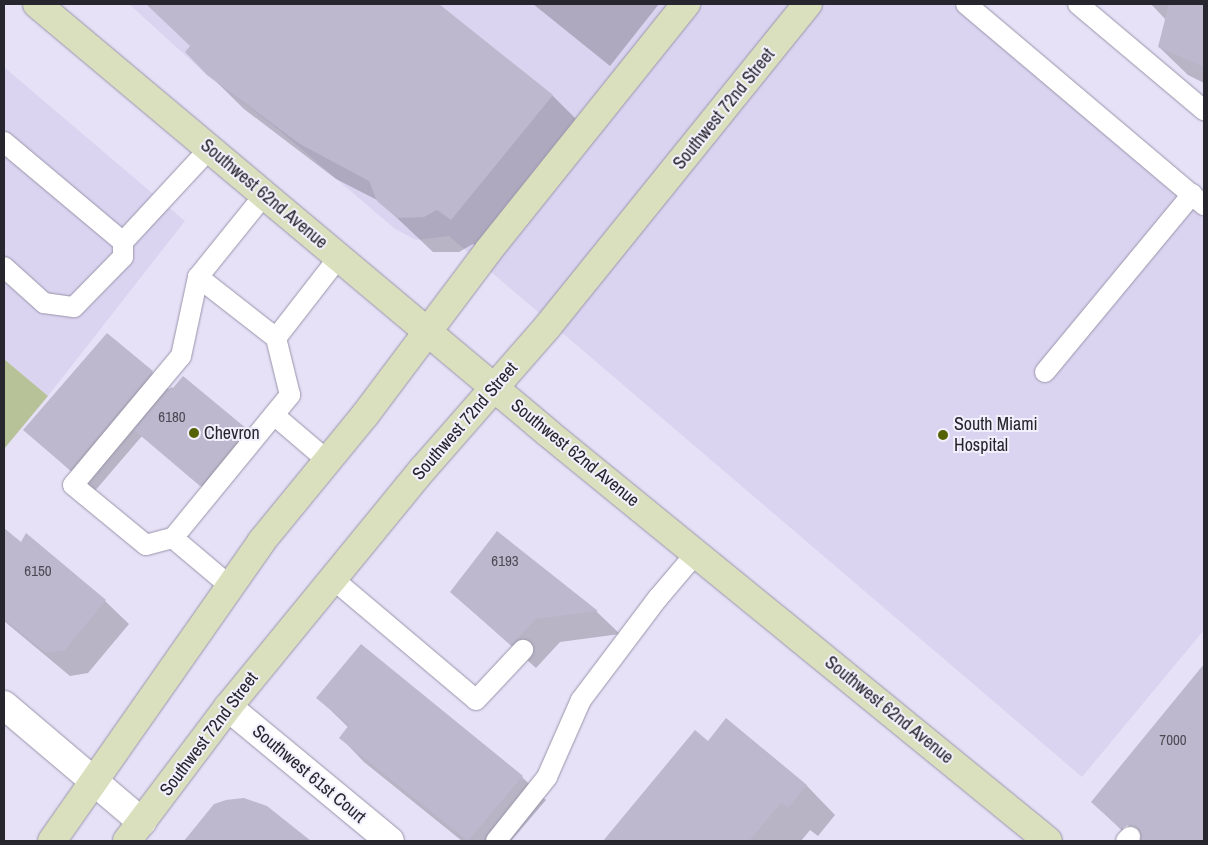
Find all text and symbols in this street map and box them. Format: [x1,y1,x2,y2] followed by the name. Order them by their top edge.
[669,44,779,174] street label: Southwest 72nd Street
[196,134,332,254] street label: Southwest 62nd Avenue
[408,358,522,484] street label: Southwest 72nd Street
[506,394,644,512] street label: Southwest 62nd Avenue
[158,408,186,426] house number: 6180
[954,414,1038,456] place label: South Miami Hospital
[204,422,260,444] place label: Chevron
[188,427,200,439] marker: Chevron
[936,428,950,442] marker: South Miami Hospital
[491,552,519,570] house number: 6193
[24,562,52,580] house number: 6150
[820,651,958,769] street label: Southwest 62nd Avenue
[155,668,263,800] street label: Southwest 72nd Street
[248,720,370,828] street label: Southwest 61st Court
[1159,731,1187,749] house number: 7000

